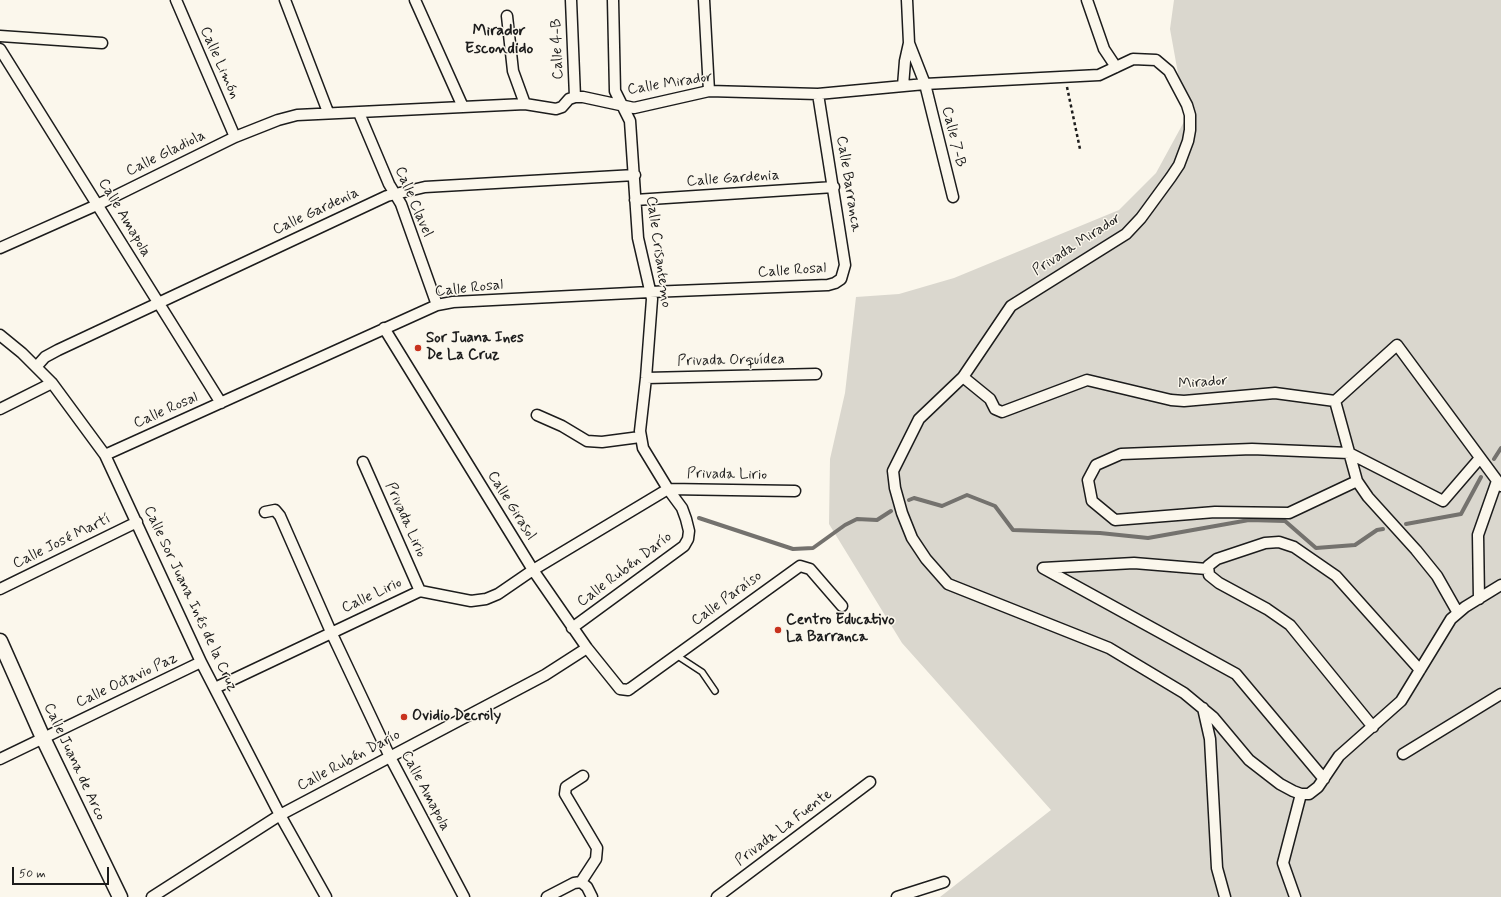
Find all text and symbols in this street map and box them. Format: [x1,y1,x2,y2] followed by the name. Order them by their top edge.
[548,18,568,80] street label: Calle 4-B
[465,22,533,60] district label: Mirador Escondido
[195,24,243,102] street label: Calle Limón
[626,68,714,100] street label: Calle Mirador
[937,105,969,169] street label: Calle 7-B
[123,127,209,181] street label: Calle Gladiola
[832,135,864,233] street label: Calle Barranca
[390,164,436,240] street label: Calle Clavel
[686,167,780,191] street label: Calle Gardenia
[94,175,154,261] street label: Calle Amapola
[270,184,362,240] street label: Calle Gardenia
[641,195,675,309] street label: Calle Crisantemo
[1029,210,1125,280] street label: Privada Mirador
[757,260,827,282] street label: Calle Rosal
[434,276,504,302] street label: Calle Rosal
[426,330,524,365] place label: Sor Juana Ines De La Cruz
[413,343,423,353] marker: Sor Juana Ines De La Cruz
[677,351,785,371] street label: Privada Orquídea
[1178,372,1228,394] street label: Mirador
[131,389,201,433] street label: Calle Rosal
[687,465,767,485] street label: Privada Lirio
[483,468,539,544] street label: Calle Girasol
[380,480,430,560] street label: Privada Lirio
[139,503,241,695] street label: Calle Sor Juana Inés de la Cruz
[10,511,114,573] street label: Calle José Martí
[574,528,676,612] street label: Calle Rubén Darío
[688,567,766,631] street label: Calle Paraíso
[339,574,405,618] street label: Calle Lirio
[786,612,895,647] place label: Centro Educativo La Barranca
[773,625,783,635] marker: Centro Educativo La Barranca
[73,650,181,712] street label: Calle Octavio Paz
[39,700,109,824] street label: Calle Juana de Arco
[412,708,501,726] place label: Ovidio Decroly
[399,712,409,722] marker: Ovidio Decroly
[294,726,404,796] street label: Calle Rubén Darío
[396,748,454,834] street label: Calle Amapola
[732,786,836,870] street label: Privada La Fuente
[14,859,111,885] scale bar
[19,866,46,882] text: 50 m

